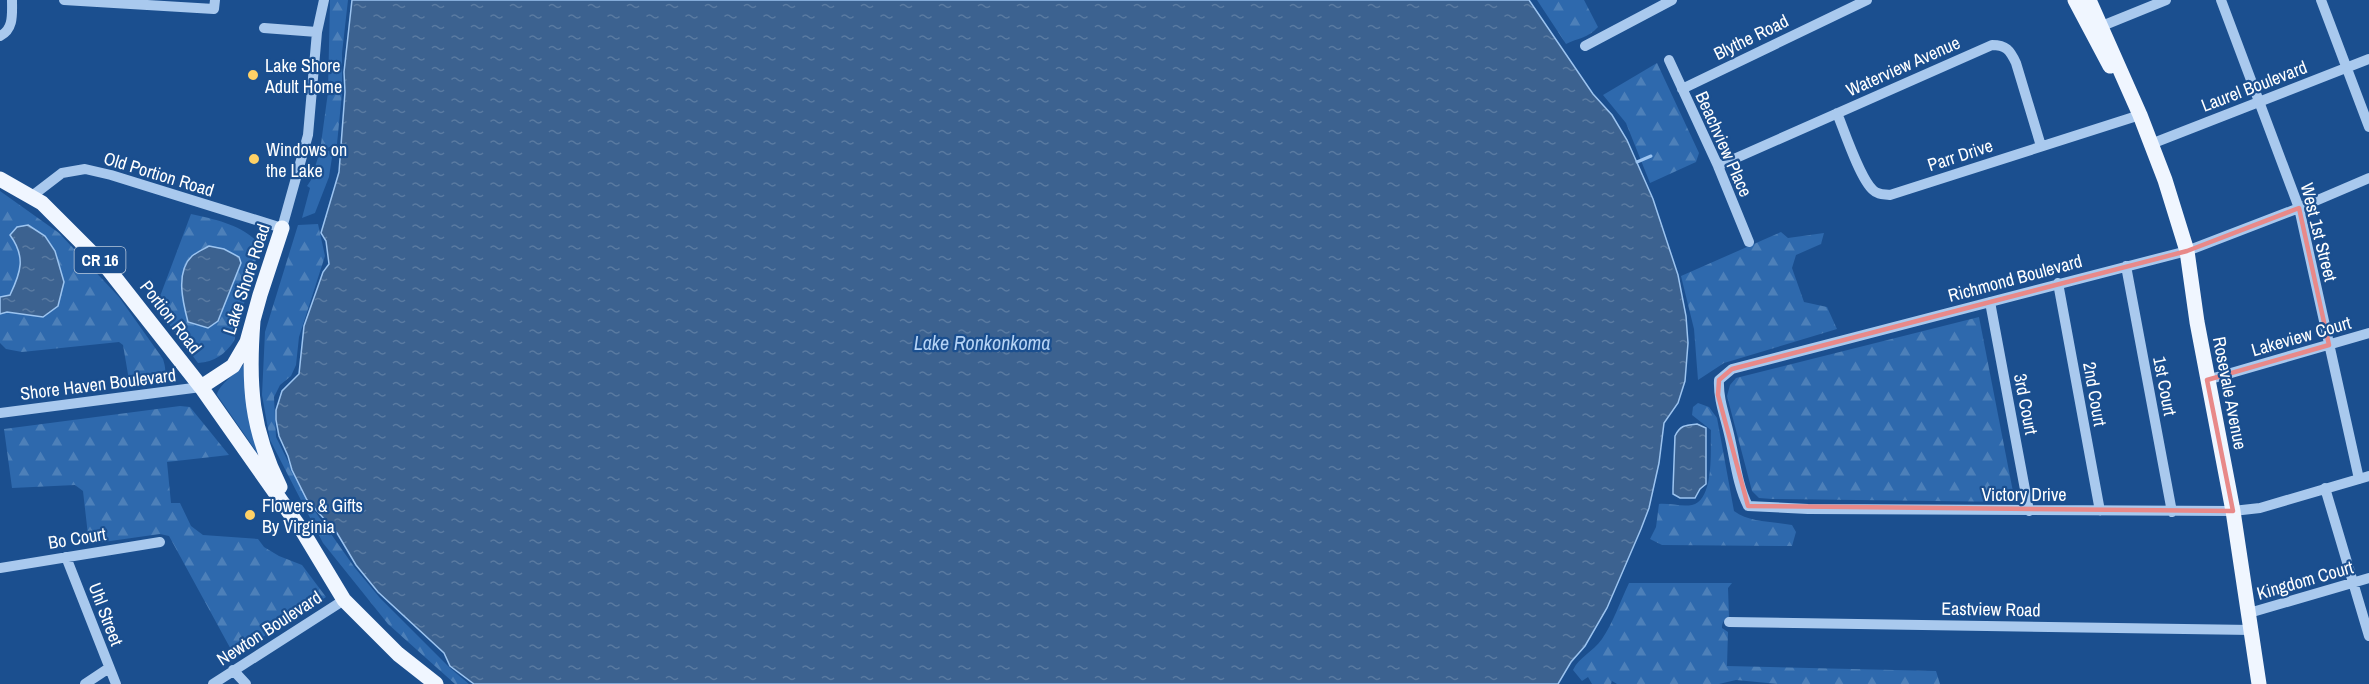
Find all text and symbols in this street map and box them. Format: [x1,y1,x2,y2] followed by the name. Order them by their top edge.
[1709,8,1793,66] street label: Blythe Road
[1842,30,1964,102] street label: Waterview Avenue
[264,53,342,99] place label: Lake Shore Adult Home
[2197,54,2311,118] street label: Laurel Boulevard
[246,68,260,82] marker: Lake Shore Adult Home
[1690,87,1758,201] street label: Beachview Place
[1924,133,1996,177] street label: Parr Drive
[266,137,347,183] place label: Windows on the Lake
[101,145,217,203] street label: Old Portion Road
[247,152,261,166] marker: Windows on the Lake
[2295,180,2343,284] street label: West 1st Street
[216,221,276,337] street label: Lake Shore Road
[74,247,126,273] road number: CR 16
[1945,248,2085,308] street label: Richmond Boulevard
[134,275,208,359] street label: Portion Road
[2248,310,2354,362] street label: Lakeview Court
[914,329,1050,356] water label: Lake Ronkonkoma
[2207,334,2253,452] street label: Rosevale Avenue
[2147,354,2183,418] street label: 1st Court
[2077,360,2113,428] street label: 2nd Court
[19,362,177,406] street label: Shore Haven Boulevard
[2008,371,2044,437] street label: 3rd Court
[1981,482,2067,507] street label: Victory Drive
[262,493,363,539] place label: Flowers & Gifts By Virginia
[243,508,257,522] marker: Flowers & Gifts By Virginia
[46,521,108,555] street label: Bo Court
[2254,554,2356,606] street label: Kingdom Court
[83,579,129,649] street label: Uhl Street
[212,585,326,671] street label: Newton Boulevard
[1941,596,2041,622] street label: Eastview Road

